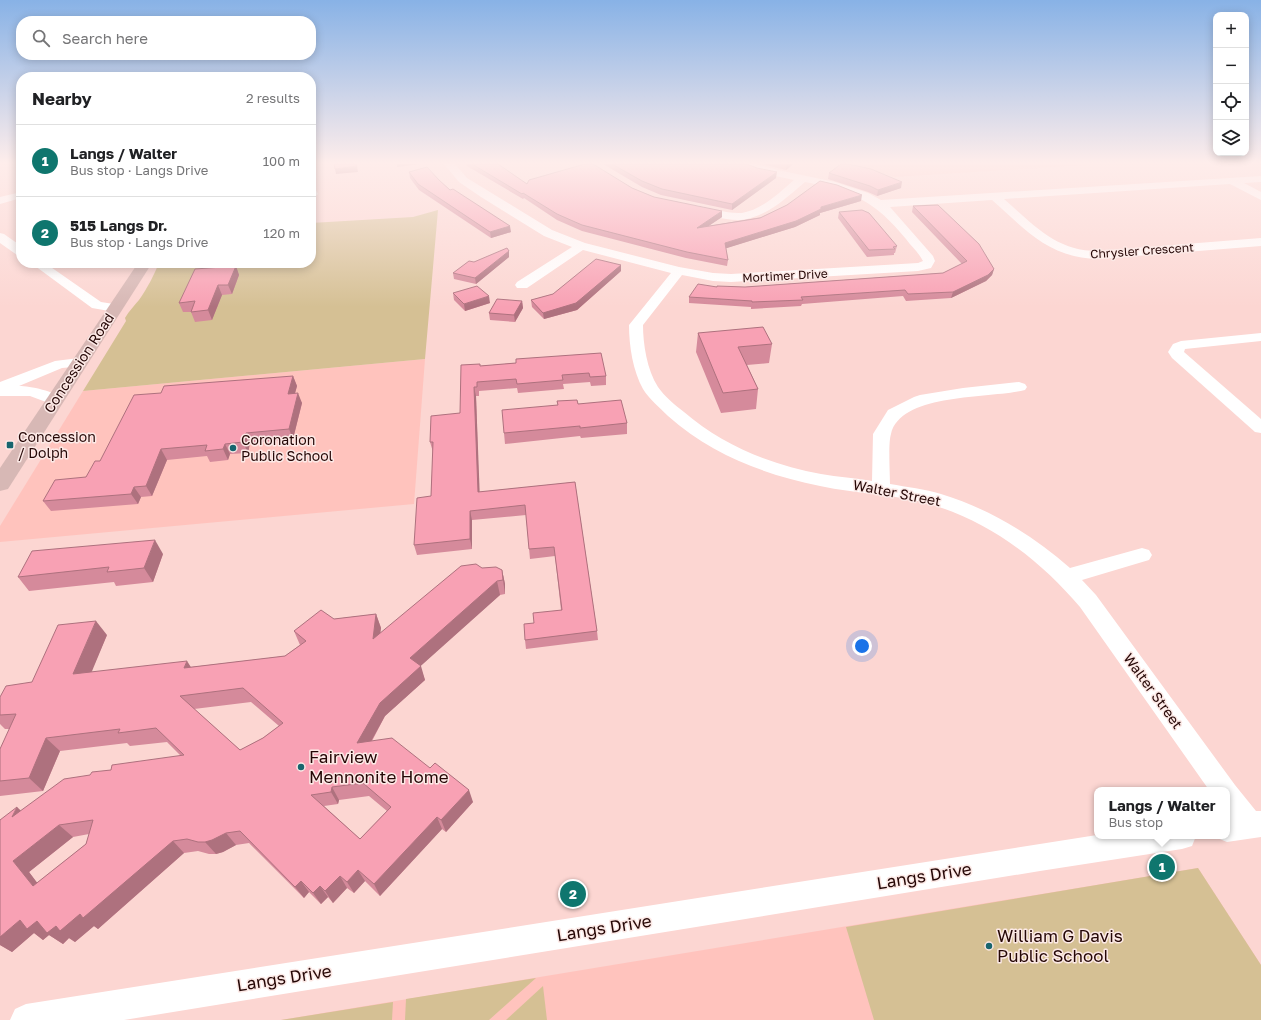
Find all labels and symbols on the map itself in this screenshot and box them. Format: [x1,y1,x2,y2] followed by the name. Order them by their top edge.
[1090,239,1194,262] street label: Chrysler Crescent
[742,266,828,285] street label: Mortimer Drive
[40,310,117,416] street label: Concession Road
[18,428,96,461] place label: Concession / Dolph
[241,431,333,464] place label: Coronation Public School
[5,440,15,450] marker: Concession / Dolph
[228,443,238,453] marker: Coronation Public School
[852,476,942,509] street label: Walter Street
[852,636,872,656] your location
[1120,650,1186,732] street label: Walter Street
[309,746,449,787] place label: Fairview Mennonite Home
[296,762,306,772] marker: Fairview Mennonite Home
[1149,852,1175,882] pin: 1
[875,858,973,893] street label: Langs Drive
[560,879,586,909] pin: 2
[555,910,653,945] street label: Langs Drive
[997,925,1123,966] place label: William G Davis Public School
[984,941,994,951] marker: William G Davis Public School
[235,960,333,995] street label: Langs Drive

